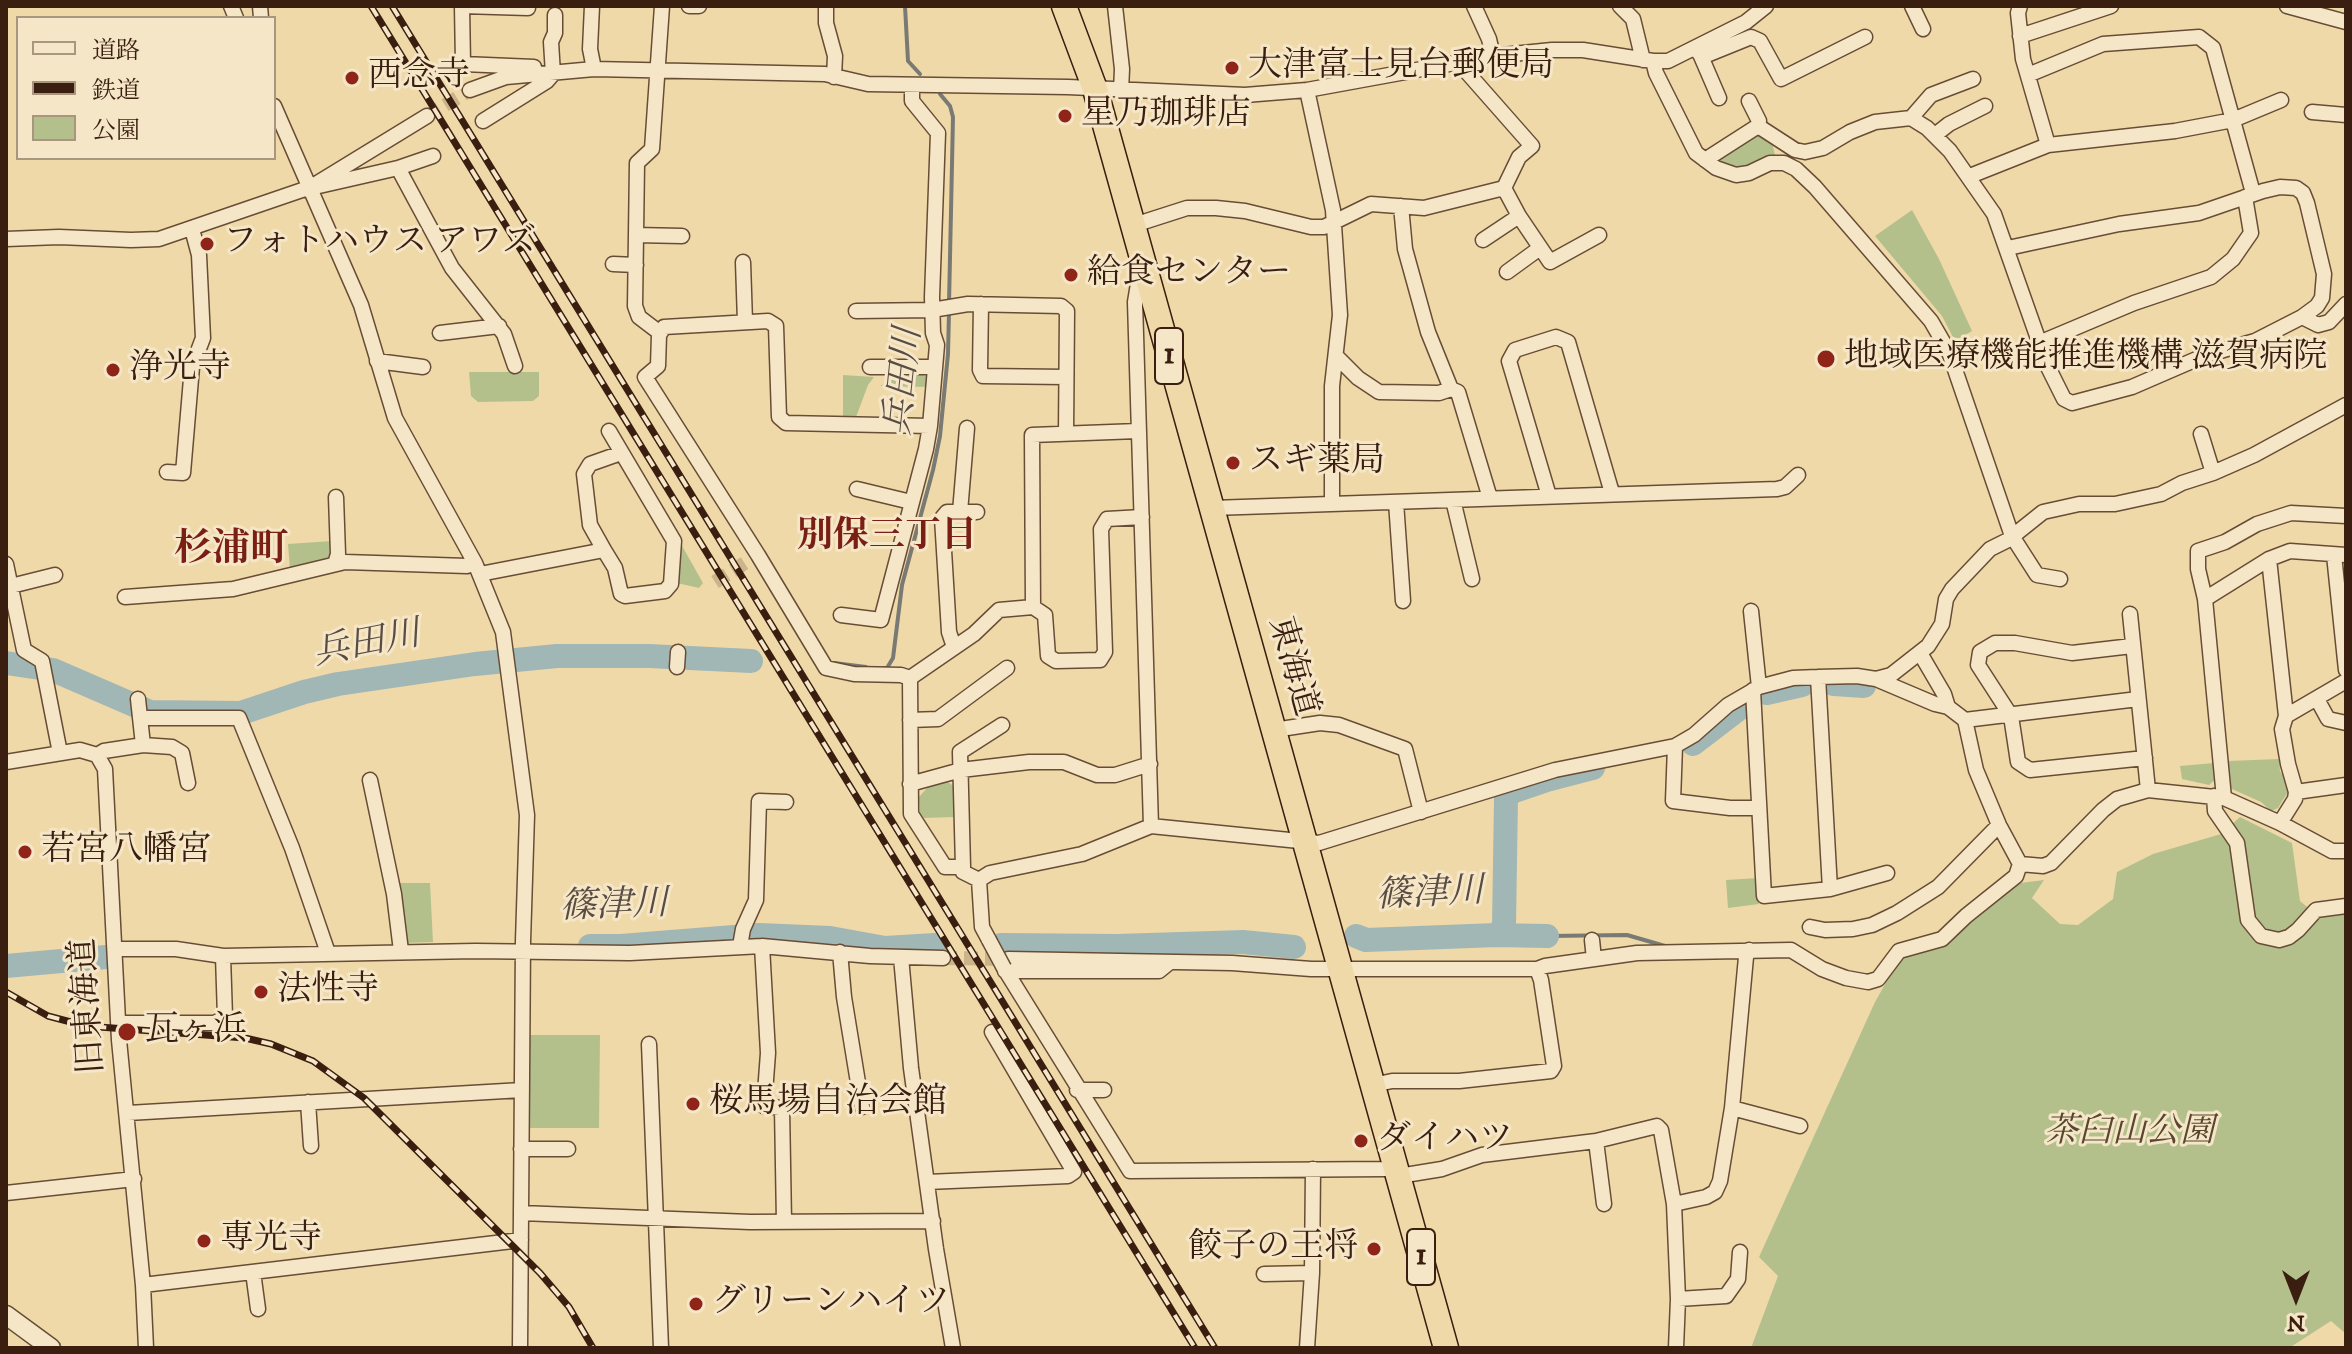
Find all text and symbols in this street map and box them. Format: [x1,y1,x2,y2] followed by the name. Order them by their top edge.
[16,16,276,160] legend
[92,36,140,66] text: 道路
[1248,48,1554,88] place label: 大津富士見台郵便局
[368,58,470,98] place label: 西念寺
[1223,59,1241,77] marker: 大津富士見台郵便局
[343,69,361,87] marker: 西念寺
[92,76,140,106] text: 鉄道
[1081,96,1251,136] place label: 星乃珈琲店
[1056,107,1074,125] marker: 星乃珈琲店
[92,116,140,146] text: 公園
[223,224,536,264] place label: フォトハウス アワズ
[198,235,216,253] marker: フォトハウス アワズ
[1087,255,1291,295] place label: 給食センター
[1062,266,1080,284] marker: 給食センター
[879,326,933,438] water label: 兵田川
[1155,328,1183,384] road number: 1
[1844,339,2327,379] place label: 地域医療機能推進機構 滋賀病院
[1815,348,1837,370] marker: 地域医療機能推進機構 滋賀病院
[129,350,231,390] place label: 浄光寺
[104,361,122,379] marker: 浄光寺
[1249,443,1385,483] place label: スギ薬局
[1224,454,1242,472] marker: スギ薬局
[797,517,977,561] district label: 別保三丁目
[174,529,288,575] district label: 杉浦町
[1257,612,1325,722] street label: 東海道
[310,614,424,678] water label: 兵田川
[41,832,211,872] place label: 若宮八幡宮
[16,843,34,861] marker: 若宮八幡宮
[1375,872,1485,920] water label: 篠津川
[559,885,669,931] water label: 篠津川
[65,937,115,1075] street label: 旧東海道
[277,972,379,1012] place label: 法性寺
[252,983,270,1001] marker: 法性寺
[145,1012,247,1052] place label: 瓦ヶ浜
[116,1021,138,1043] marker: 瓦ヶ浜
[709,1084,947,1124] place label: 桜馬場自治会館
[684,1095,702,1113] marker: 桜馬場自治会館
[2044,1114,2214,1154] park label: 茶臼山公園
[1377,1121,1513,1161] place label: ダイハツ
[1352,1132,1370,1150] marker: ダイハツ
[220,1221,322,1261] place label: 専光寺
[1188,1229,1358,1269] place label: 餃子の王将
[1407,1229,1435,1285] road number: 1
[195,1232,213,1250] marker: 専光寺
[1365,1240,1383,1258] marker: 餃子の王将
[2256,1258,2336,1338] north arrow
[712,1284,950,1324] place label: グリーンハイツ
[687,1295,705,1313] marker: グリーンハイツ
[2287,1309,2305,1336] text: N

